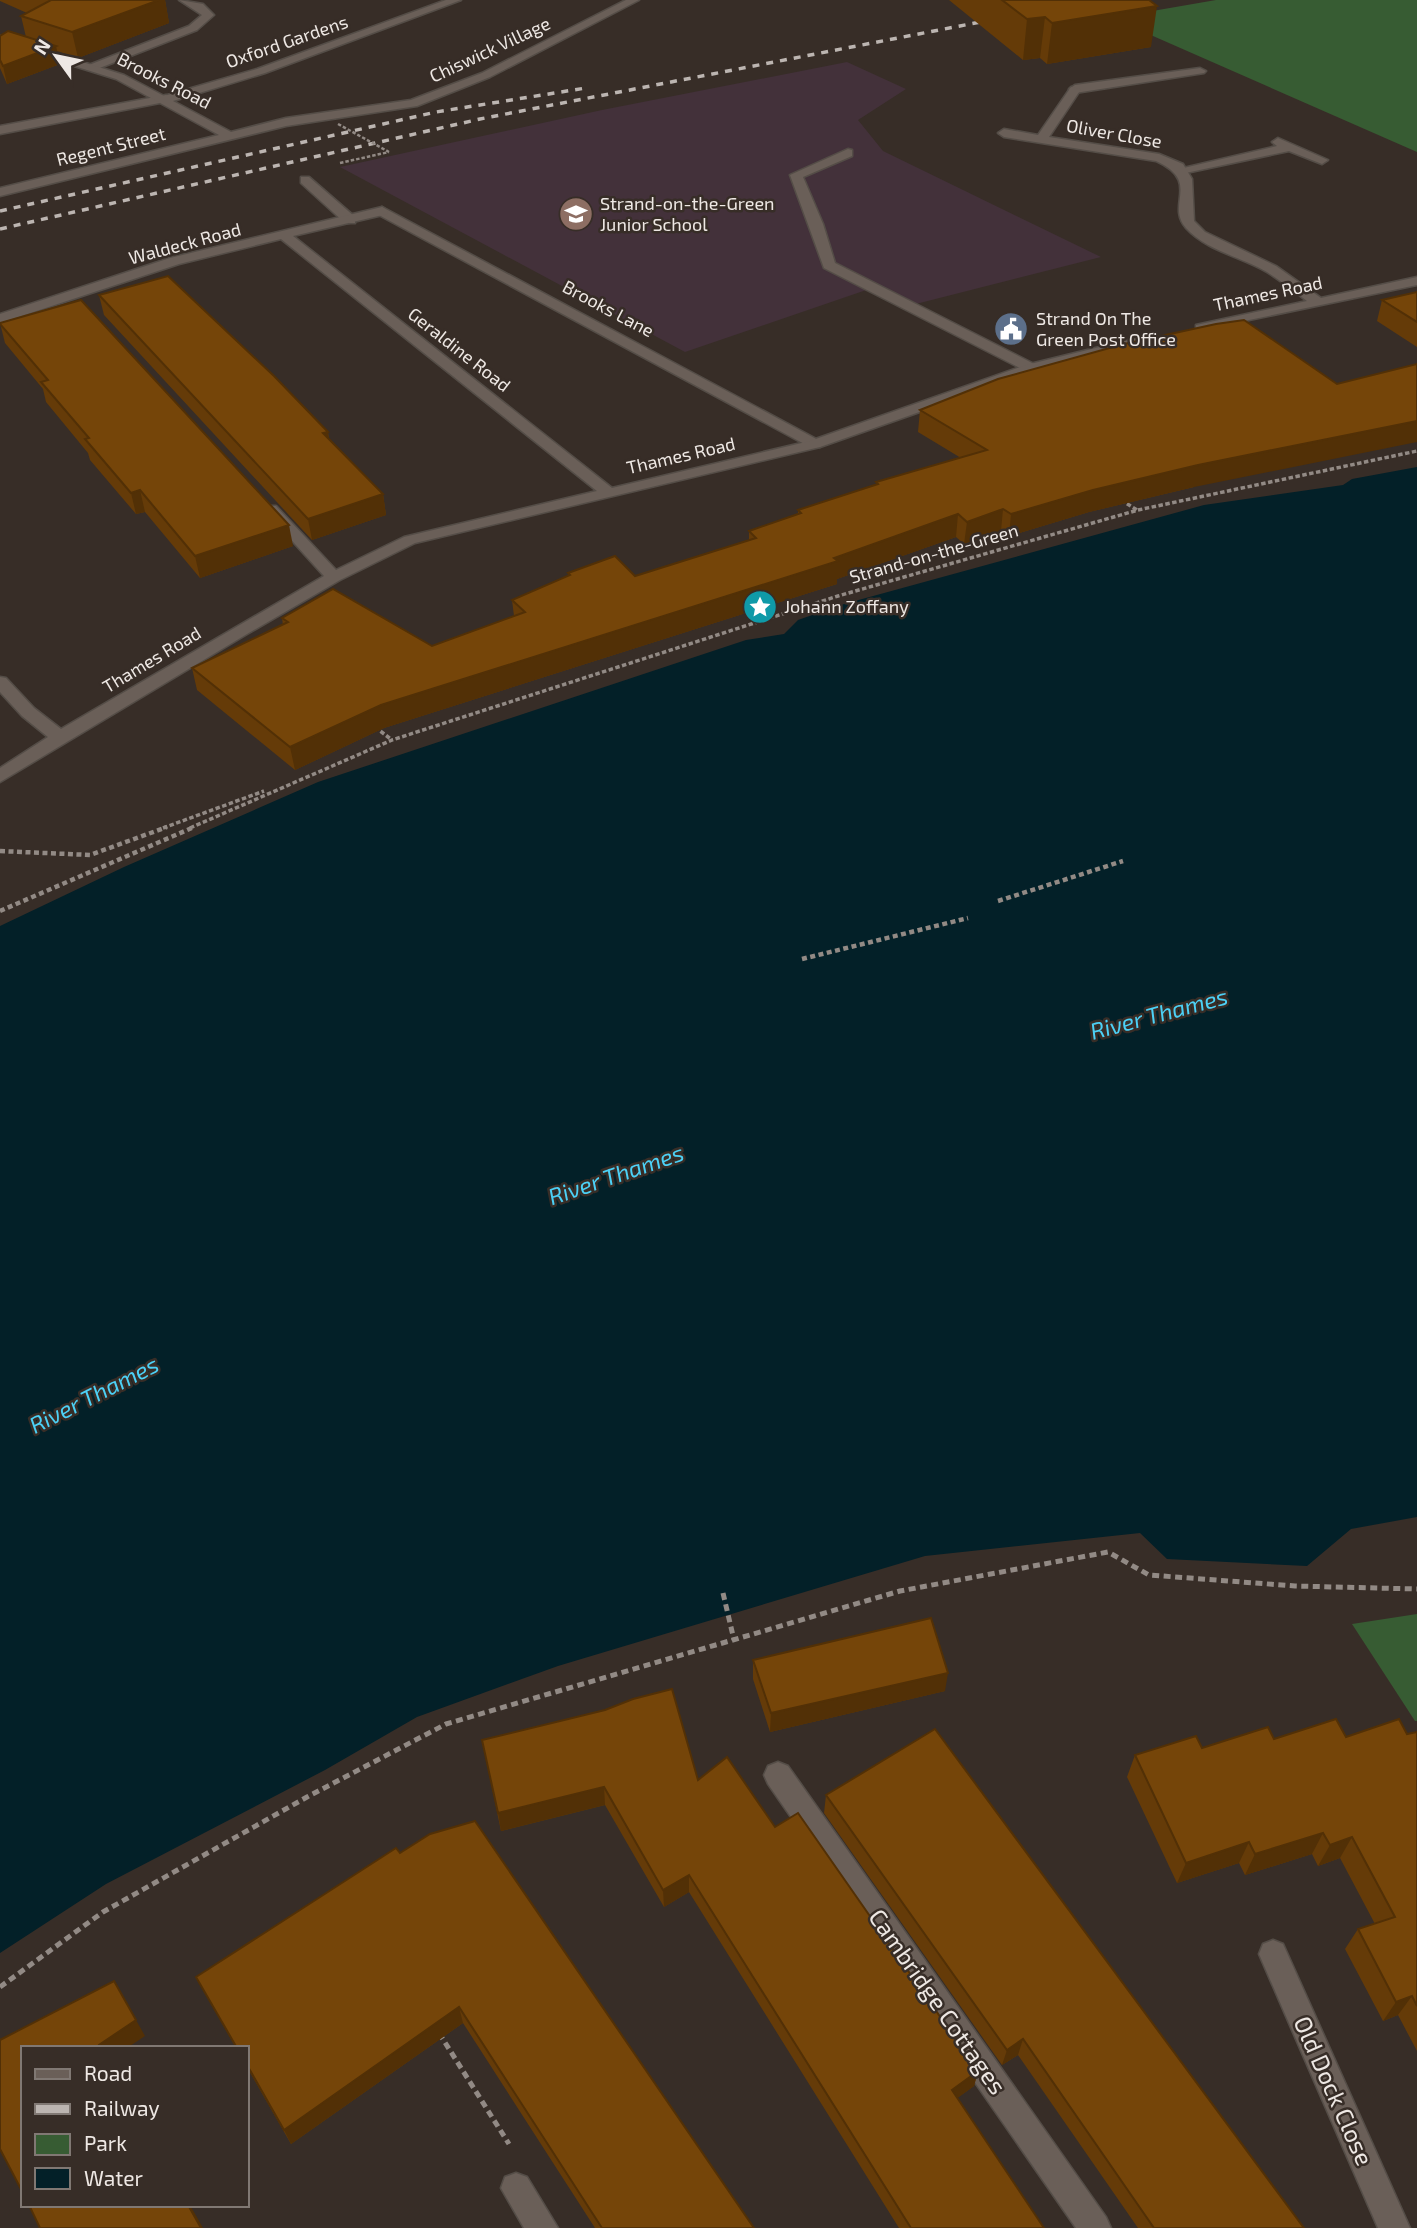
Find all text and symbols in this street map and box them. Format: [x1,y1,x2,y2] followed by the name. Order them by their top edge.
[223,10,351,72] street label: Oxford Gardens
[426,12,553,87] street label: Chiswick Village
[21,21,91,91] north arrow
[28,34,55,58] text: N
[114,47,215,113] street label: Brooks Road
[1065,114,1164,152] street label: Oliver Close
[54,122,168,170] street label: Regent Street
[600,192,775,235] place label: Strand-on-the-Green Junior School
[557,195,595,233] school or university icon: Strand-on-the-Green Junior School
[126,217,243,269] street label: Waldeck Road
[1211,271,1324,315] street label: Thames Road
[559,275,658,341] street label: Brooks Lane
[404,302,515,396] street label: Geraldine Road
[1036,307,1176,350] place label: Strand On The Green Post Office
[992,310,1030,348] public building icon: Strand On The Green Post Office
[624,432,737,478] street label: Thames Road
[847,518,1021,588] street label: Strand-on-the-Green
[741,588,779,626] place icon: Johann Zoffany
[784,595,909,617] place label: Johann Zoffany
[98,621,205,697] street label: Thames Road
[1087,981,1231,1045] water label: River Thames
[544,1138,687,1210] water label: River Thames
[24,1350,163,1439] water label: River Thames
[863,1903,1013,2099] street label: Cambridge Cottages
[1288,2011,1380,2170] street label: Old Dock Close
[21,2046,248,2207] legend
[84,2060,132,2085] text: Road
[84,2095,160,2120] text: Railway
[84,2130,127,2155] text: Park
[84,2165,143,2190] text: Water

